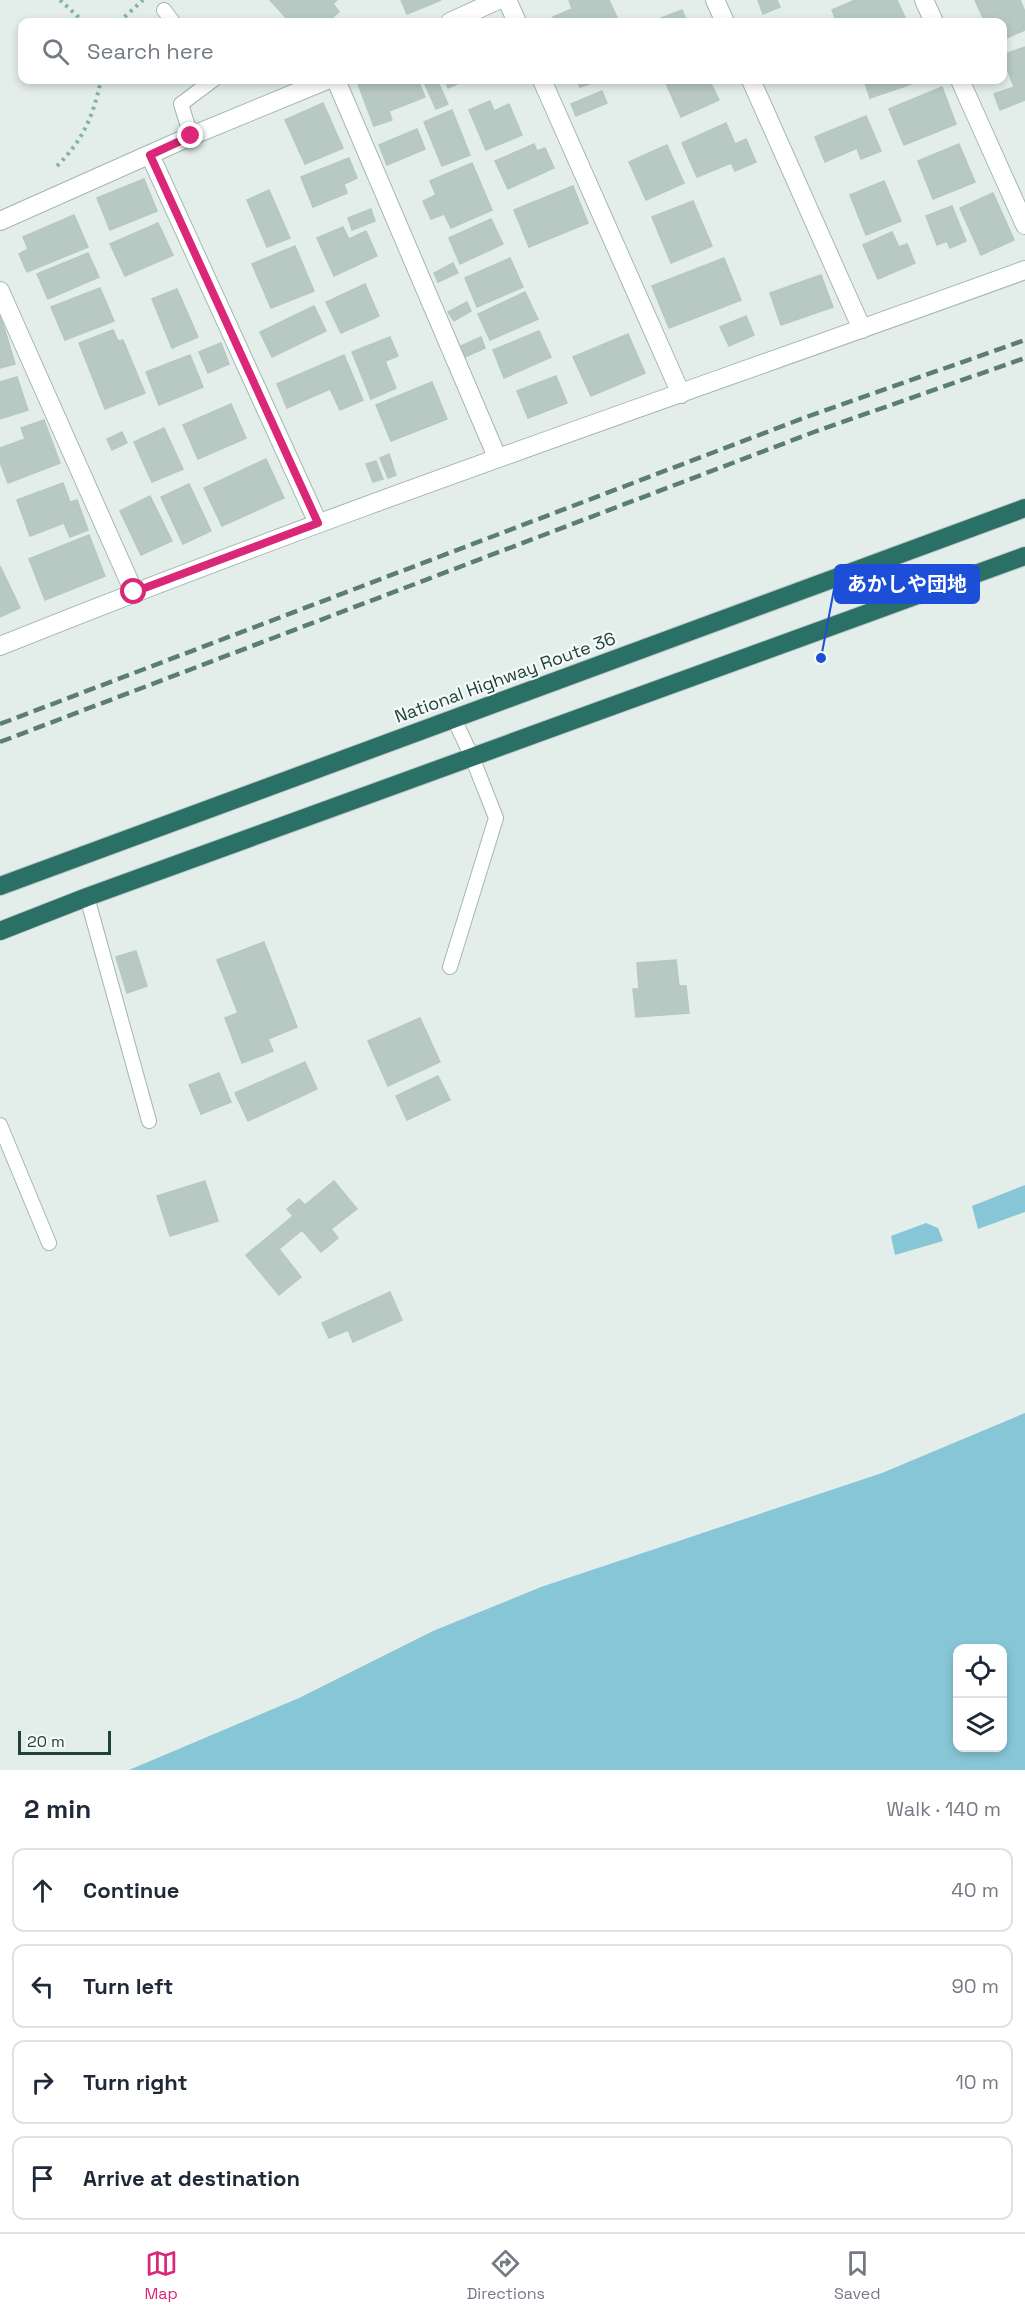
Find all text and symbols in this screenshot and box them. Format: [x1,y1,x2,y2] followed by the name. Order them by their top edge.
[18,18,1007,84] search box
[39,35,72,68] icon: search
[87,37,214,65] text: Search here
[177,122,203,148] route end
[835,565,979,603] callout: あかしや団地
[847,571,967,597] text: あかしや団地
[120,578,146,604] route start
[391,626,619,728] street label: National Highway Route 36
[953,1644,1007,1752] map controls
[953,1644,1007,1698] button: locate
[953,1698,1007,1752] button: layers
[18,1728,111,1756] scale bar
[27,1731,65,1752] text: 20 m
[24,1792,91,1826] text: 2 min
[887,1796,1001,1822] text: Walk · 140 m
[26,1874,59,1907] icon: ahead
[83,1876,179,1904] text: Continue
[951,1877,999,1903] text: 40 m
[26,1970,59,2003] icon: left
[83,1972,173,2000] text: Turn left
[952,1973,999,1999] text: 90 m
[26,2066,59,2099] icon: right
[83,2068,188,2096] text: Turn right
[955,2069,999,2095] text: 10 m
[26,2162,59,2195] icon: arrive
[83,2164,300,2192] text: Arrive at destination
[144,2247,178,2304] tab: Map
[467,2247,545,2304] tab: Directions
[834,2247,881,2304] tab: Saved

